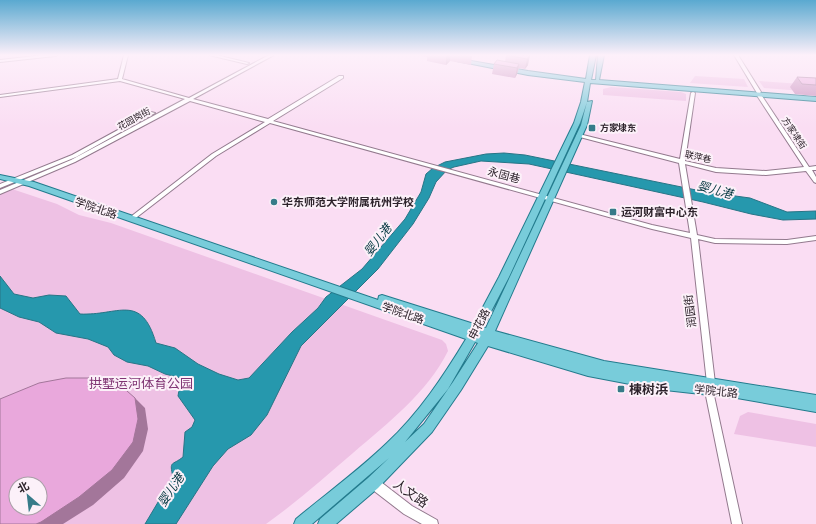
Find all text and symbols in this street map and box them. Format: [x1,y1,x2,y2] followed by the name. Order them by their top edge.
[116,106,153,133] street label: 花园岗街
[779,115,808,151] street label: 方家埭街
[587,123,597,133] marker: 方家埭东
[600,123,636,134] place label: 方家埭东
[683,149,712,166] street label: 联萍巷
[486,165,521,186] street label: 永固巷
[696,179,736,203] water label: 婴儿港
[73,195,119,222] street label: 学院北路
[282,196,414,209] place label: 华东师范大学附属杭州学校
[269,197,279,207] marker: 华东师范大学附属杭州学校
[621,206,698,219] place label: 运河财富中心东
[608,207,618,217] marker: 运河财富中心东
[361,220,397,259] water label: 婴儿港
[682,294,699,328] street label: 润园街
[380,300,426,327] street label: 学院北路
[466,307,493,342] street label: 申花路
[89,376,193,392] park label: 拱墅运河体育公园
[629,382,668,398] place label: 楝树浜
[693,383,739,400] street label: 学院北路
[616,384,626,394] marker: 楝树浜
[155,470,189,509] water label: 婴儿港
[8,476,48,516] north arrow
[390,476,431,512] street label: 人文路
[16,479,31,496] text: 北

